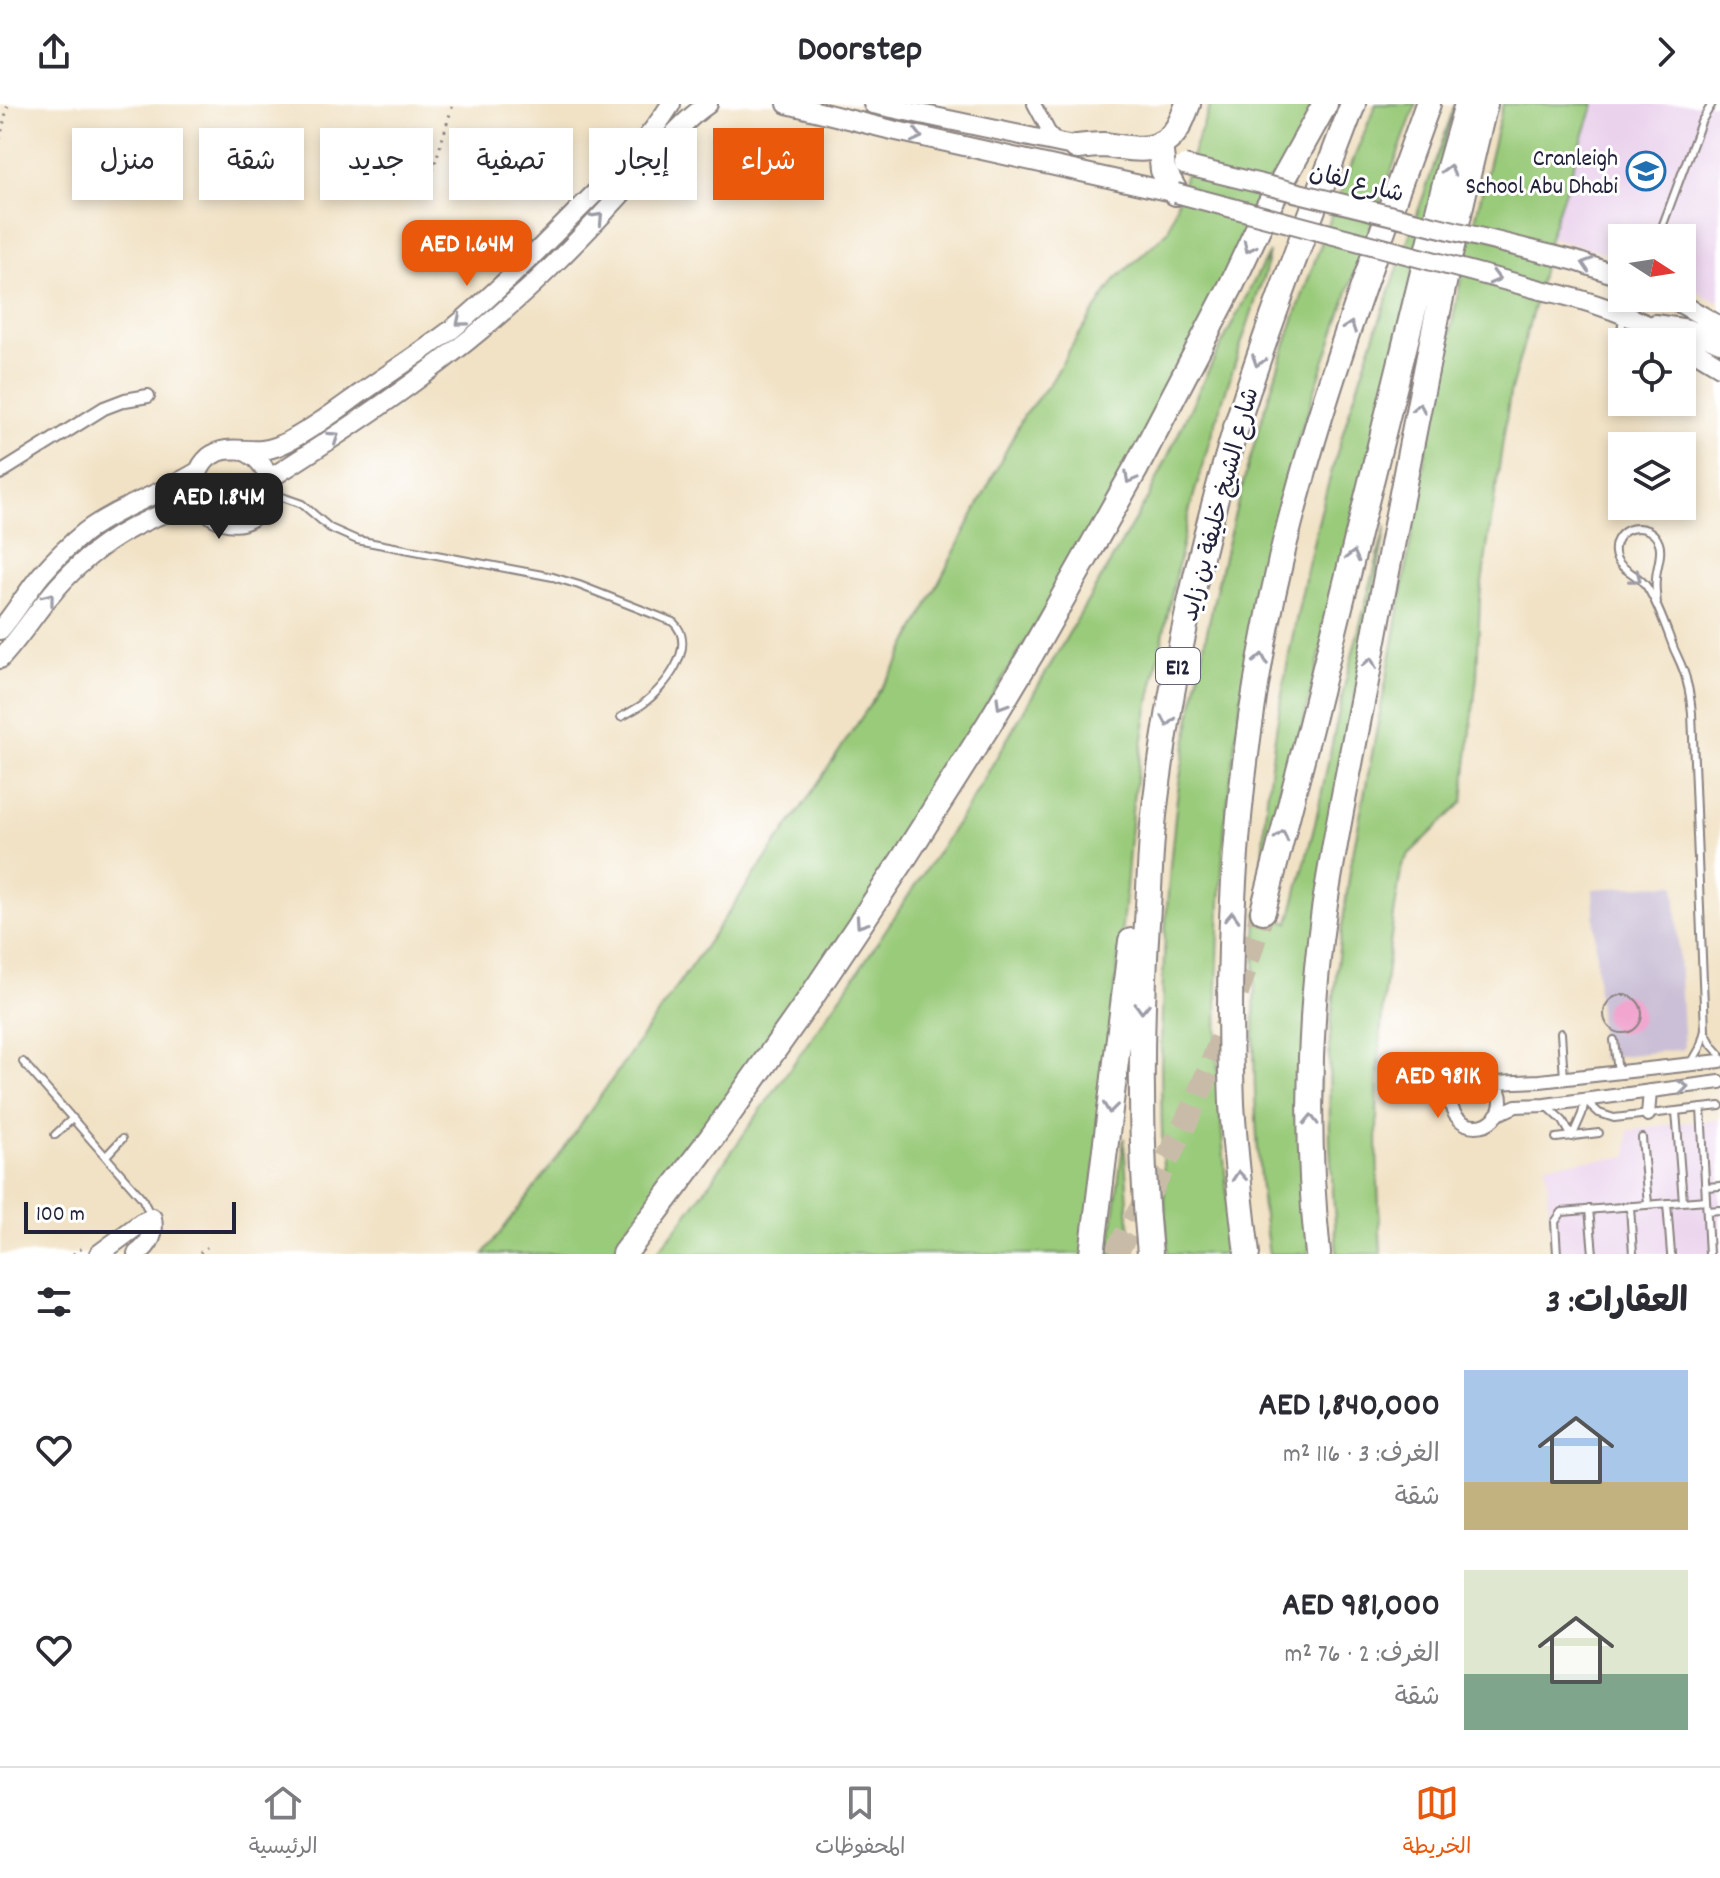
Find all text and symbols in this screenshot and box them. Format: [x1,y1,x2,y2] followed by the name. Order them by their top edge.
[798,26,922,78] text: Doorstep
[32,30,76,74] icon: share
[1644,30,1688,74] icon: forward
[910,126,924,143] one-way arrow
[72,128,183,200] chip: منزل
[199,128,304,200] chip: شقة
[320,128,433,200] chip: جديد
[449,128,573,200] chip: تصفية
[589,128,697,200] chip: إيجار
[713,128,824,200] chip: شراء
[1465,143,1618,205] place label: Cranleigh School Abu Dhabi
[1625,150,1667,192] school or university icon: Cranleigh School Abu Dhabi
[1305,157,1407,213] street label: شارع لفان
[1439,163,1456,177] one-way arrow
[589,213,603,228] one-way arrow
[375,220,559,288] pin: AED 1.64M
[1608,224,1696,312] north arrow
[1608,224,1696,520] map controls
[420,227,514,264] text: AED 1.64M
[1243,239,1259,253] one-way arrow
[1581,258,1595,274] one-way arrow
[1487,268,1501,285] one-way arrow
[456,311,471,326] one-way arrow
[1341,321,1357,335] one-way arrow
[1608,328,1696,416] button: locate
[1252,353,1268,367] one-way arrow
[1174,384,1269,626] street label: شارع الشيخ خليفة بن زايد
[1409,401,1426,415] one-way arrow
[326,432,340,447] one-way arrow
[1608,432,1696,520] button: layers
[1124,469,1140,484] one-way arrow
[127,473,311,541] pin: AED 1.84M
[173,480,265,517] text: AED 1.84M
[1343,550,1360,564] one-way arrow
[1627,568,1642,582] one-way arrow
[39,593,54,607] one-way arrow
[1156,648,1200,684] road number: E12
[1251,652,1268,665] one-way arrow
[1360,657,1377,670] one-way arrow
[995,695,1011,710] one-way arrow
[1160,715,1177,728] one-way arrow
[1273,829,1290,843] one-way arrow
[1223,910,1240,923] one-way arrow
[855,914,870,928] one-way arrow
[1133,1002,1150,1015] one-way arrow
[1355,1052,1521,1120] pin: AED 981K
[1395,1059,1481,1096] text: AED 981K
[1677,1078,1690,1095] one-way arrow
[1102,1101,1119,1114] one-way arrow
[1302,1113,1320,1126] one-way arrow
[1231,1170,1248,1183] one-way arrow
[24,1198,236,1234] scale bar
[36,1200,85,1231] text: 100 m
[32,1280,76,1324] icon: filters
[1546,1280,1688,1329] text: العقارات: 3
[1258,1383,1440,1432] text: AED 1,840,000
[1528,1402,1624,1498] icon: home
[32,1428,76,1472] icon: heart
[1283,1437,1440,1474] text: الغرف: 3 · 116 m²
[1395,1480,1440,1517] text: شقة
[1282,1583,1440,1632] text: AED 981,000
[1528,1602,1624,1698] icon: home
[32,1628,76,1672] icon: heart
[1285,1637,1440,1674] text: الغرف: 2 · 76 m²
[1395,1680,1440,1717] text: شقة
[249,1781,318,1865] tab: الرئيسية
[815,1781,906,1865] tab: المحفوظات
[1403,1781,1471,1865] tab: الخريطة

